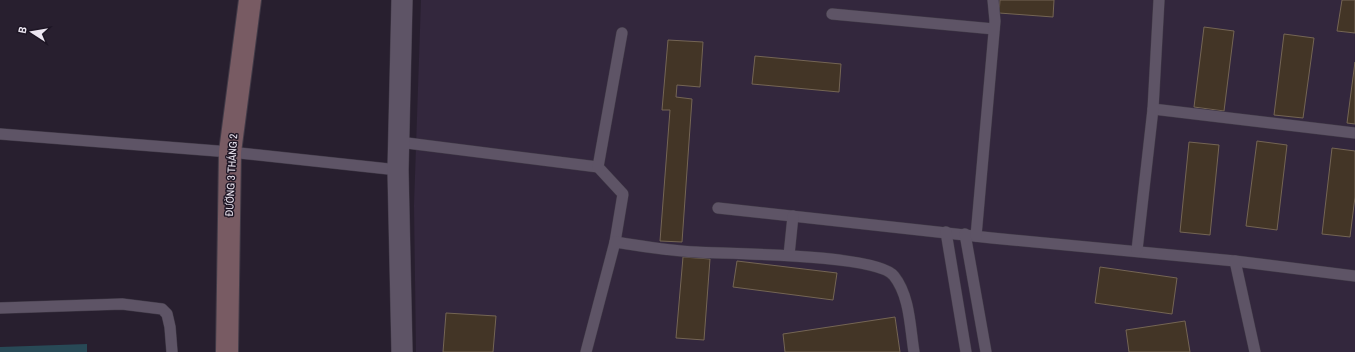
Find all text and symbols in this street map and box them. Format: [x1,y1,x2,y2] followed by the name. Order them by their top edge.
[12,12,52,52] north arrow
[15,25,30,35] text: B
[222,133,240,217] street label: ĐƯỜNG 3 THÁNG 2

